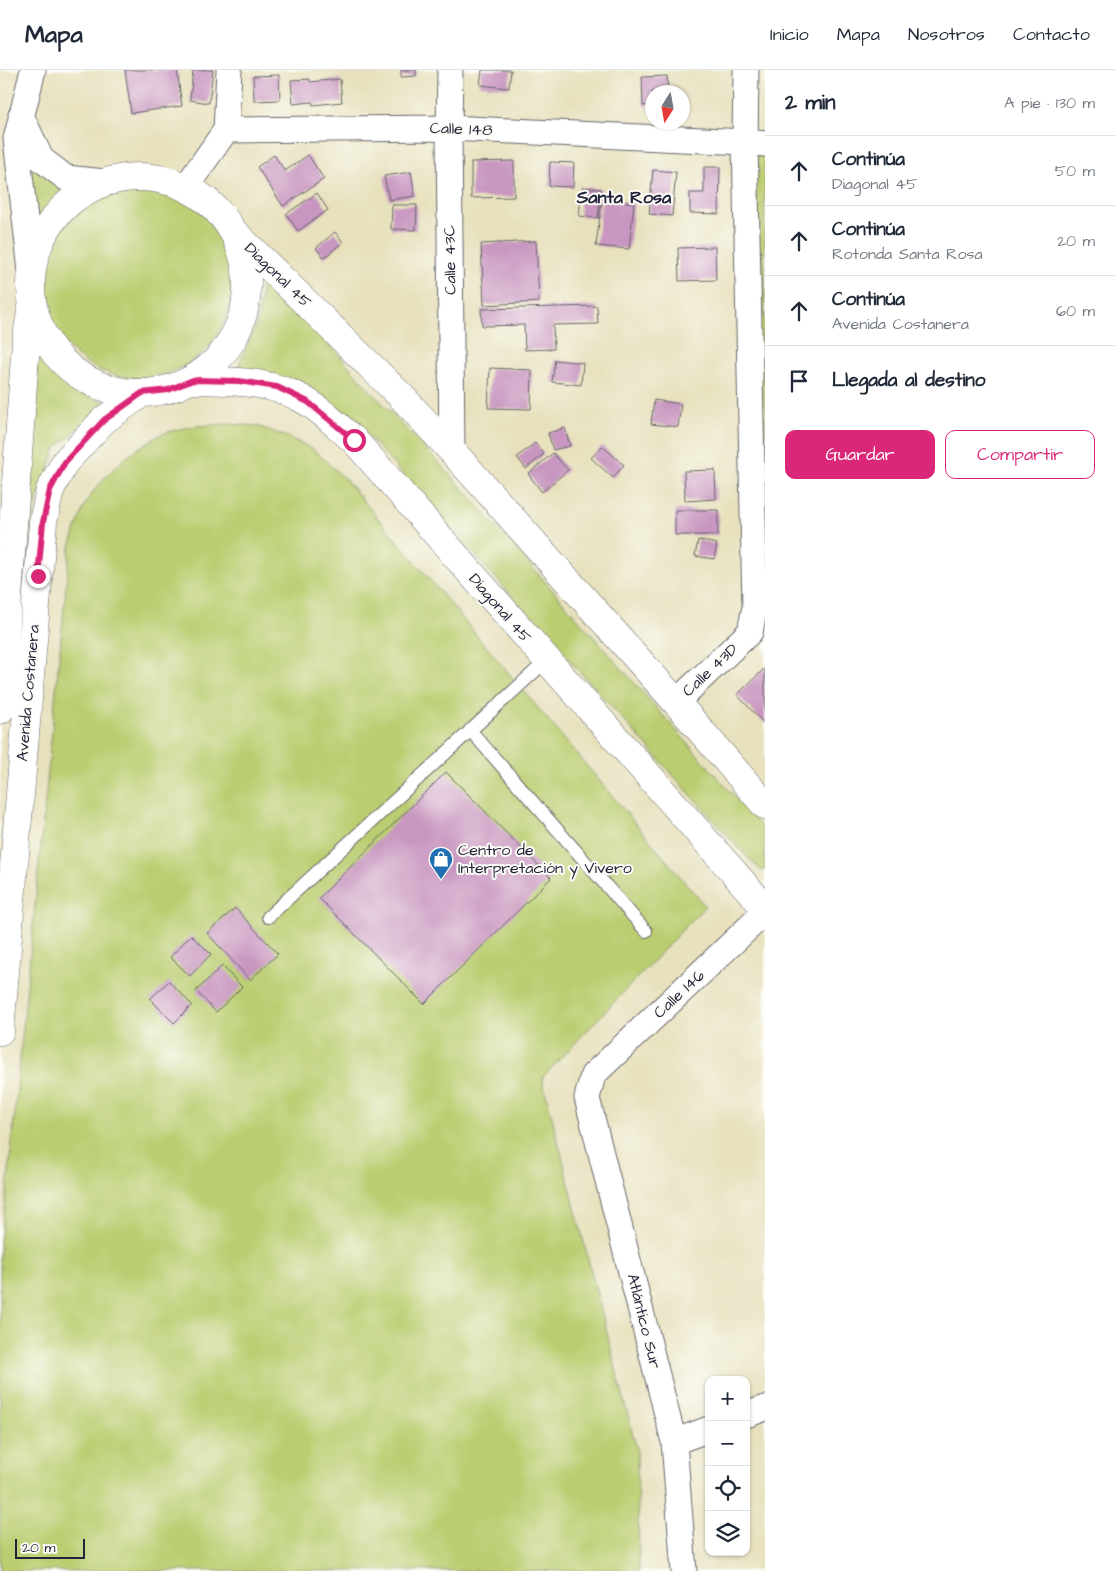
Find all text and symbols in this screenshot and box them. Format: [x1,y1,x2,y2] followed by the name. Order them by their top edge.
[25,18,83,52] text: Mapa
[770,22,809,47] text: Inicio
[837,22,880,47] text: Mapa
[908,22,985,47] text: Nosotros
[1013,22,1090,47] text: Contacto
[645,85,690,130] north arrow
[785,88,835,117] text: 2 min
[1004,92,1095,114] text: A pie · 130 m
[429,117,493,141] street label: Calle 148
[832,146,905,173] text: Continúa
[785,157,813,185] icon: ahead
[1055,160,1095,182] text: 50 m
[832,173,917,195] text: Diagonal 45
[576,185,672,210] district label: Santa Rosa
[832,216,905,243] text: Continúa
[438,225,462,295] street label: Calle 43C
[785,227,813,255] icon: ahead
[1057,230,1095,252] text: 20 m
[239,237,317,314] street label: Diagonal 45
[832,243,983,265] text: Rotonda Santa Rosa
[832,286,905,313] text: Continúa
[785,297,813,325] icon: ahead
[1056,300,1095,322] text: 60 m
[832,313,969,335] text: Avenida Costanera
[785,367,813,395] icon: arrive
[832,367,985,394] text: Llegada al destino
[343,429,366,452] route start
[785,430,935,479] button: Guardar
[945,430,1095,479] button: Compartir
[27,565,50,588] route end
[463,569,537,649] street label: Diagonal 45
[11,624,45,762] street label: Avenida Costanera
[677,638,743,702] street label: Calle 43D
[458,839,632,880] place label: Centro de Interpretación y Vivero
[428,846,454,880] shop icon: Centro de Interpretación y Vivero
[649,965,709,1023] street label: Calle 146
[622,1271,666,1371] street label: Atlántico Sur
[705,1376,750,1556] map controls
[705,1376,750,1421] button: +
[705,1421,750,1466] button: −
[705,1466,750,1511] button: locate
[705,1511,750,1556] button: layers
[15,1536,85,1559] scale bar
[22,1538,55,1558] text: 20 m

